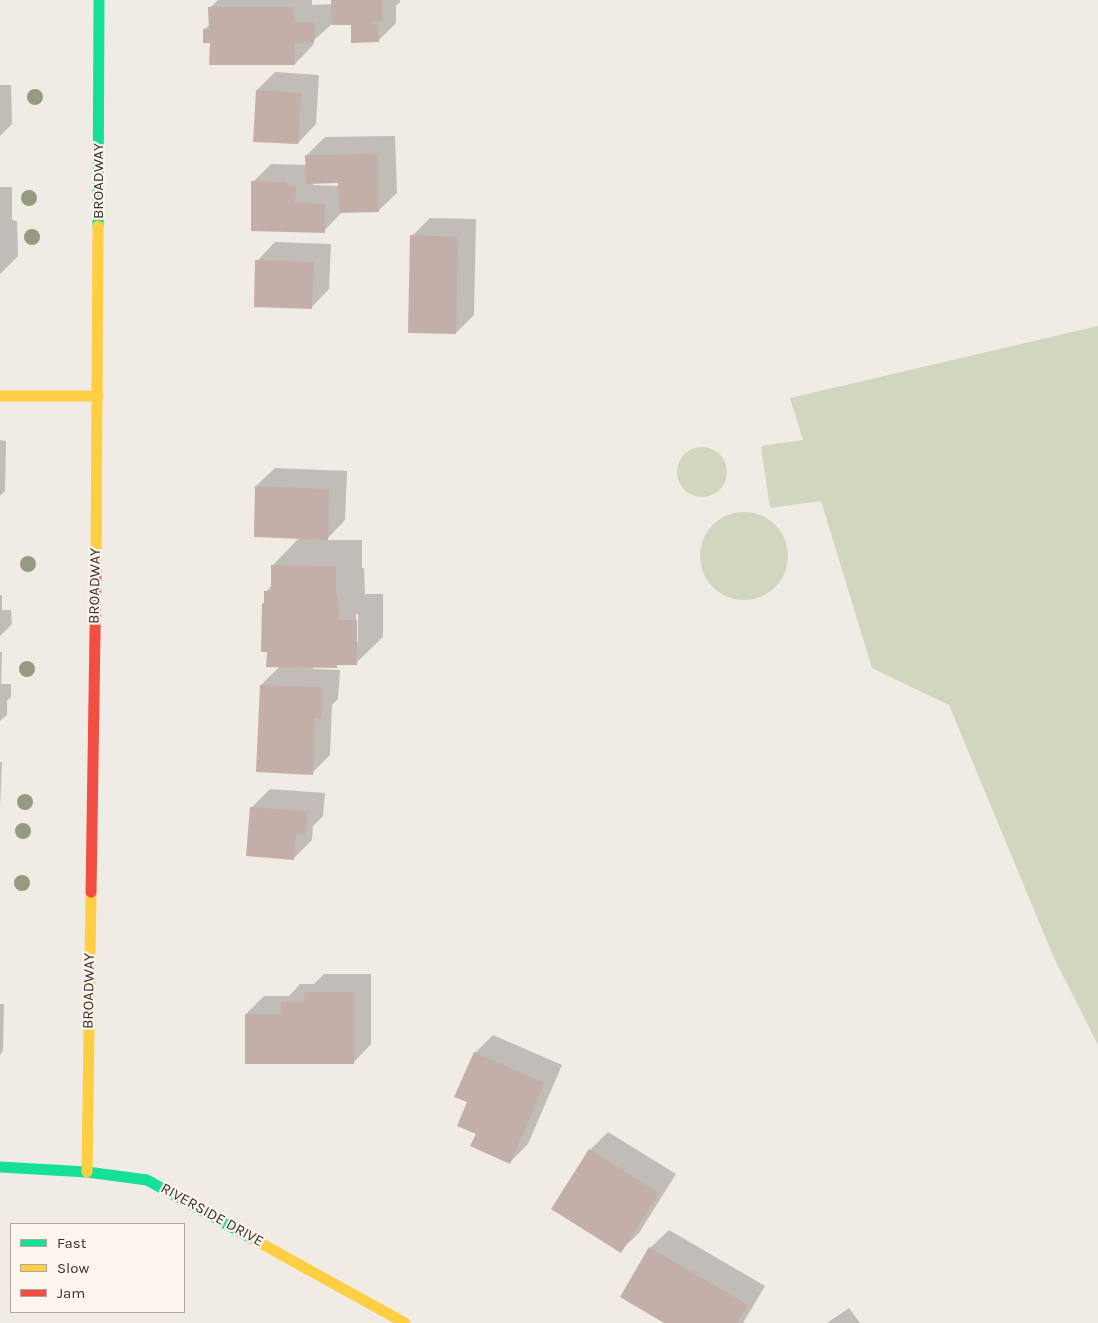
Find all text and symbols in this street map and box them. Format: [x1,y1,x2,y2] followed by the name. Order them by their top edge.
[90,143,108,219] street label: BROADWAY
[85,548,105,624] street label: BROADWAY
[79,953,99,1029] street label: BROADWAY
[157,1179,267,1251] street label: RIVERSIDE DRIVE
[10,1223,185,1313] legend
[57,1234,86,1252] text: Fast
[57,1259,89,1277] text: Slow
[57,1284,85,1302] text: Jam

